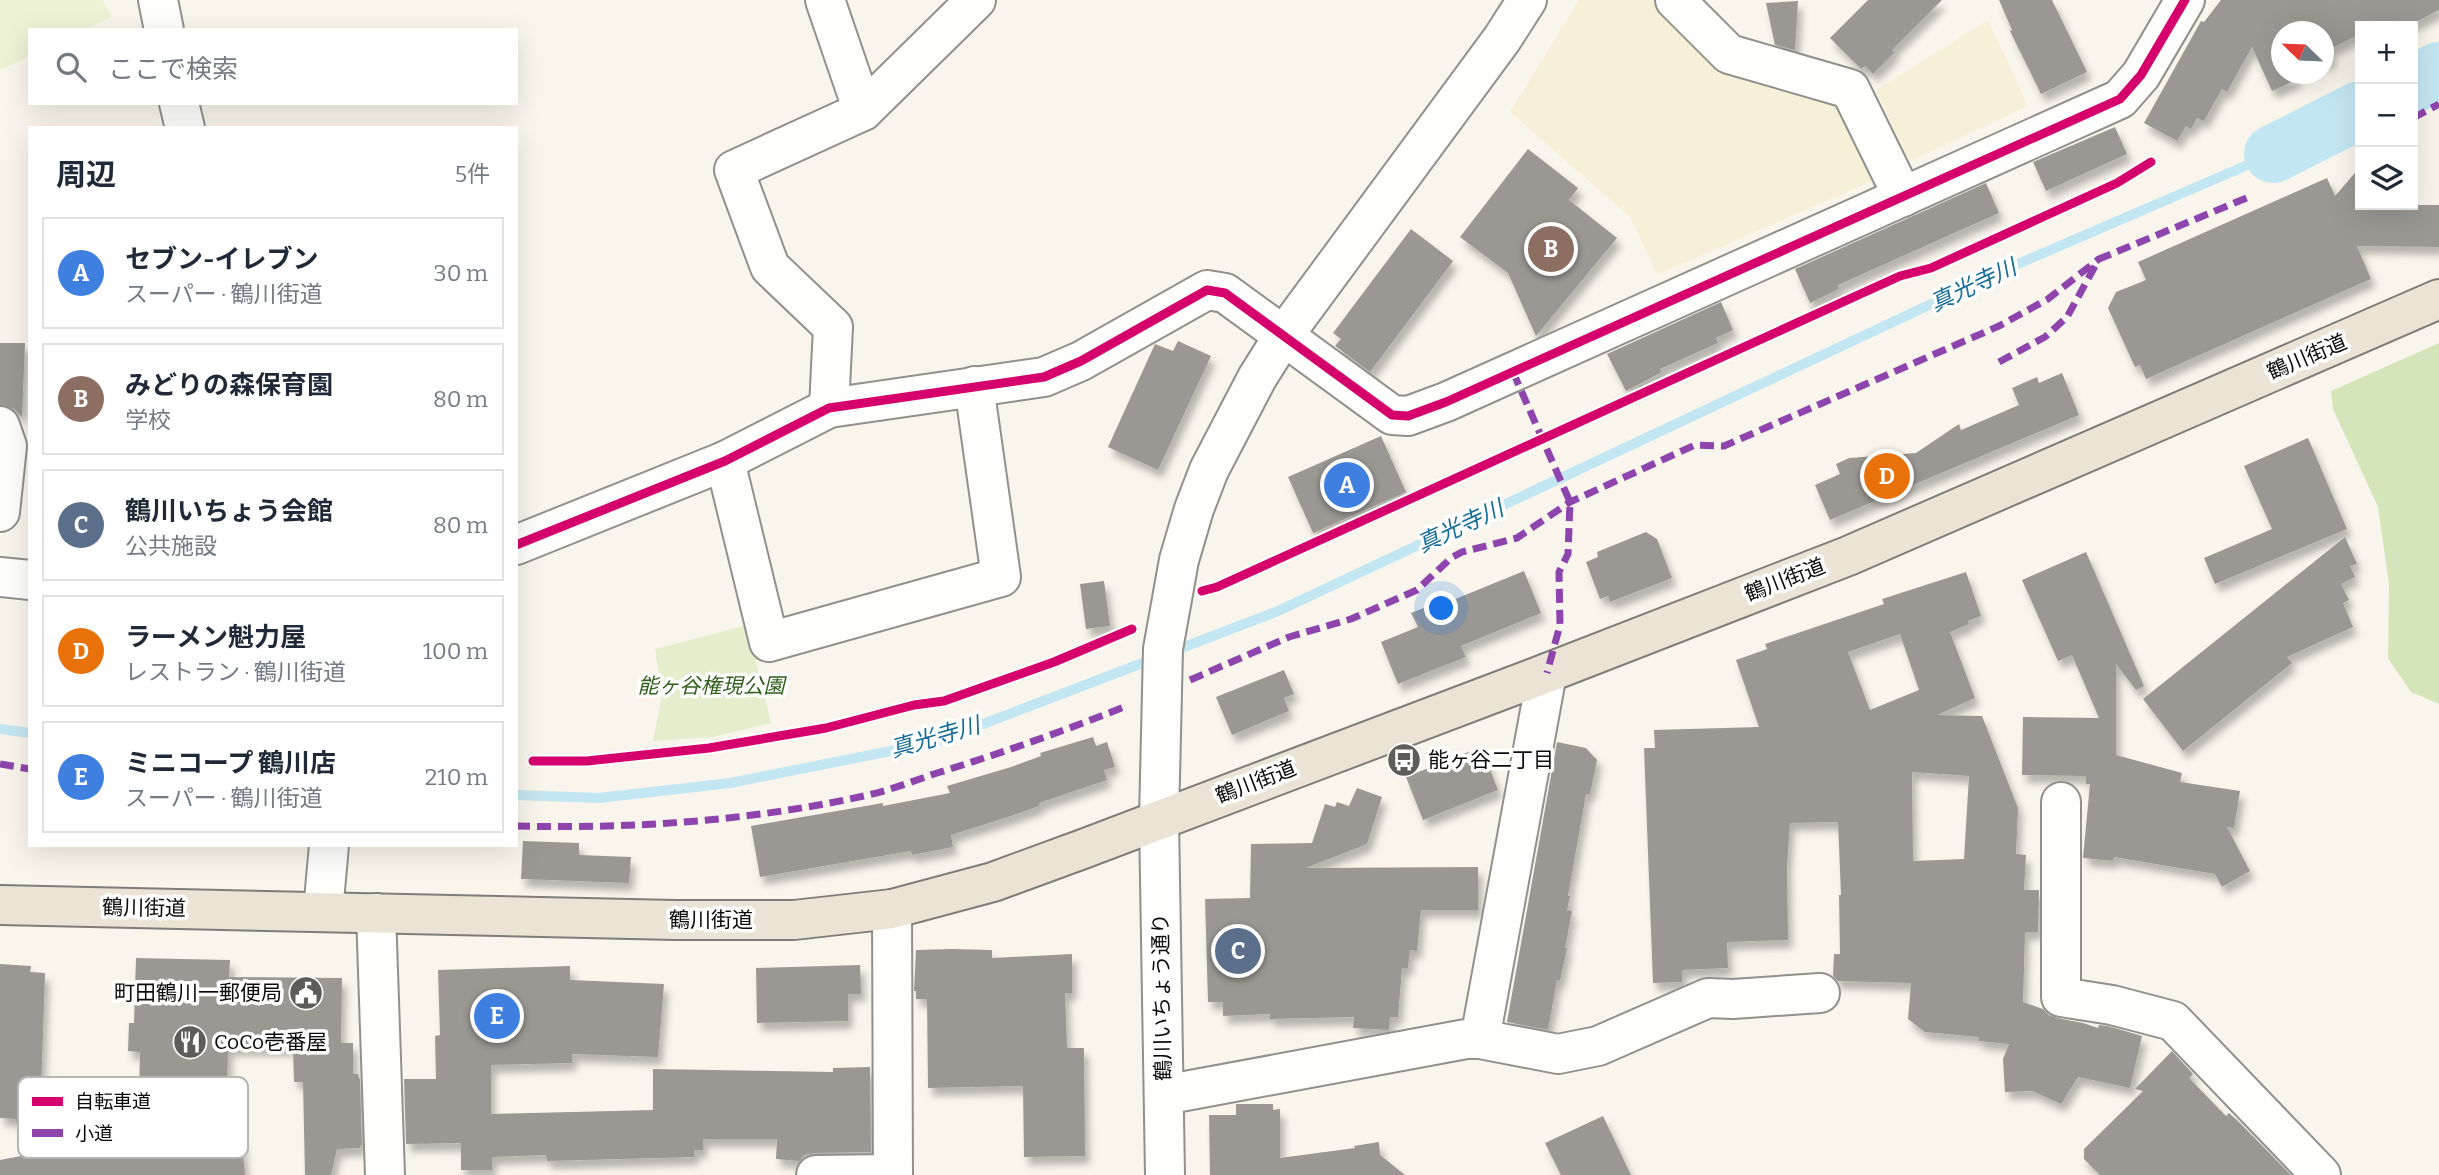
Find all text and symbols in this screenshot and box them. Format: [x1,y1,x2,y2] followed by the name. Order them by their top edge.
[2271,21,2334,84] north arrow
[2355,21,2418,210] map controls
[2355,21,2418,84] button: +
[28,28,518,105] search box
[52,48,90,86] icon: search
[108,54,238,85] text: ここで検索
[2355,84,2418,147] button: −
[2355,147,2418,210] button: layers
[56,157,116,193] text: 周辺
[455,160,490,188] text: 5件
[1528,223,1574,275] pin: B
[125,244,319,275] text: セブン-イレブン
[1925,252,2023,317] water label: 真光寺川
[73,259,89,287] text: A
[434,259,488,287] text: 30 m
[125,280,323,308] text: スーパー · 鶴川街道
[2263,329,2351,385] street label: 鶴川街道
[125,370,333,401] text: みどりの森保育園
[74,385,88,413] text: B
[433,385,488,413] text: 80 m
[125,406,171,434] text: 学校
[1864,450,1910,502] pin: D
[1324,459,1370,511] pin: A
[1412,493,1510,558] water label: 真光寺川
[125,496,333,527] text: 鶴川いちょう会館
[74,511,88,539] text: C
[433,511,488,539] text: 80 m
[125,532,217,560] text: 公共施設
[1741,553,1829,607] street label: 鶴川街道
[1424,591,1458,625] your location
[125,622,306,653] text: ラーメン魁力屋
[73,637,89,665] text: D
[423,637,488,665] text: 100 m
[125,658,346,686] text: レストラン · 鶴川街道
[638,673,787,699] park label: 能ヶ谷権現公園
[887,710,986,763] water label: 真光寺川
[1385,741,1423,779] bus stop icon: 能ヶ谷二丁目
[1428,747,1554,773] place label: 能ヶ谷二丁目
[125,748,336,779] text: ミニコープ 鶴川店
[1212,755,1300,809] street label: 鶴川街道
[74,763,88,791] text: E
[425,763,488,791] text: 210 m
[125,784,323,812] text: スーパー · 鶴川街道
[102,894,186,922] street label: 鶴川街道
[669,907,753,933] street label: 鶴川街道
[1148,913,1176,1081] street label: 鶴川いちょう通り
[1215,925,1261,977] pin: C
[287,974,325,1012] public building icon: 町田鶴川一郵便局
[114,980,282,1006] place label: 町田鶴川一郵便局
[474,990,520,1042] pin: E
[171,1023,209,1061] restaurant icon: CoCo壱番屋
[214,1029,327,1055] place label: CoCo壱番屋
[18,1077,248,1158] legend
[75,1090,151,1113] text: 自転車道
[75,1122,113,1145] text: 小道

